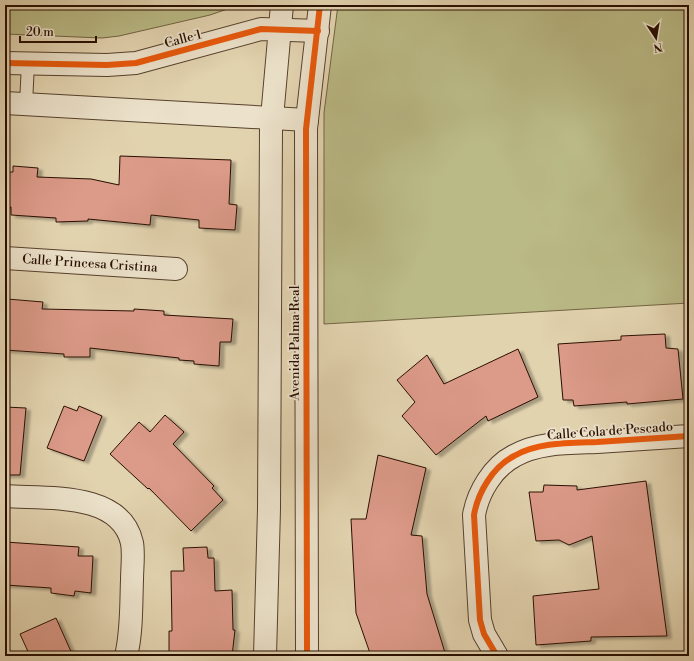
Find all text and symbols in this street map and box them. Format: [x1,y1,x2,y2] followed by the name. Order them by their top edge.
[20,18,96,44] scale bar
[636,18,676,58] north arrow
[26,25,54,40] text: 20 m
[163,26,204,52] street label: Calle 1
[652,39,664,55] text: N
[22,251,158,276] street label: Calle Princesa Cristina
[287,285,303,401] street label: Avenida Palma Real
[546,419,674,443] street label: Calle Cola de Pescado

